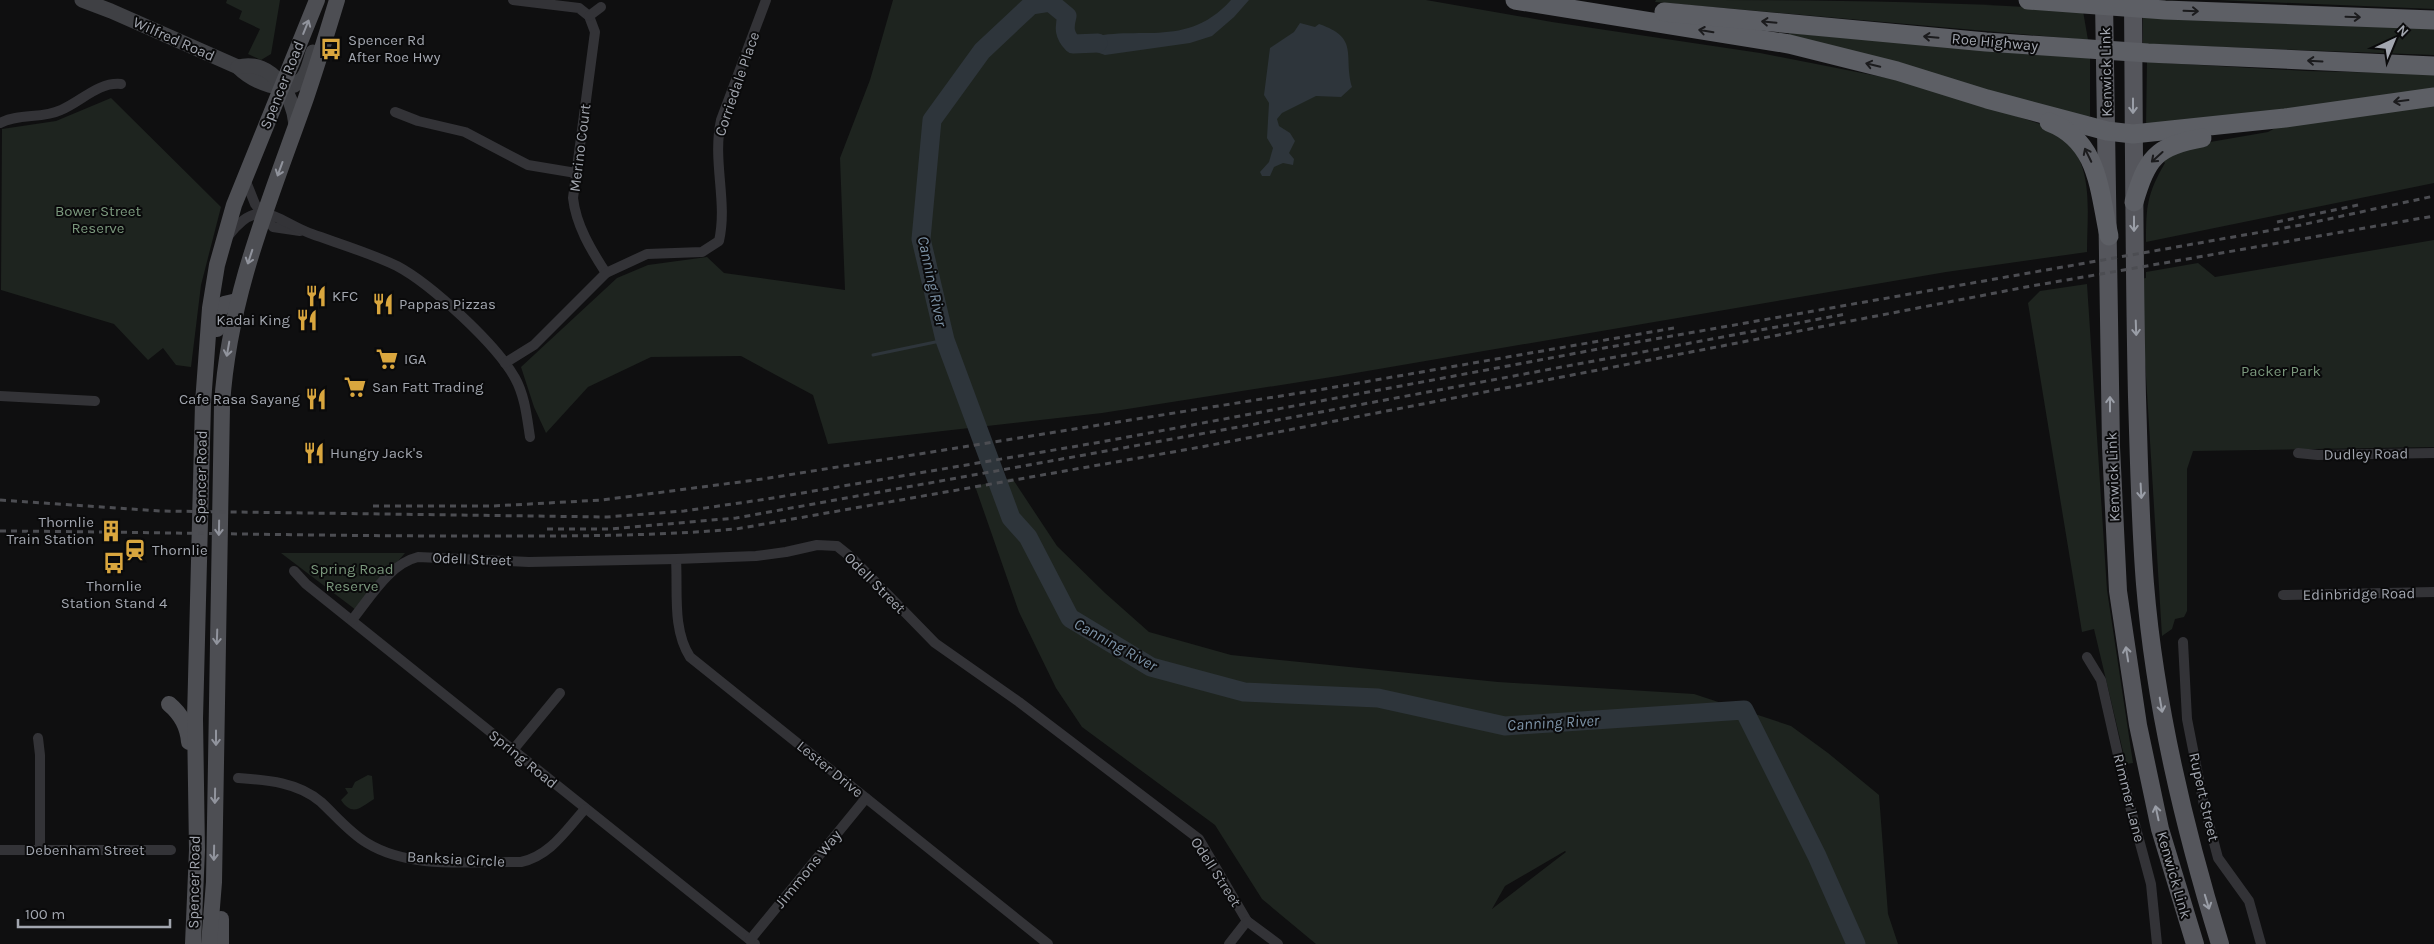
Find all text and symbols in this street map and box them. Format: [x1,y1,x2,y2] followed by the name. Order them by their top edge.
[2183,6,2199,15] one-way arrow
[2345,12,2361,21] one-way arrow
[130,13,218,65] street label: Wilfred Road
[2369,15,2419,65] north arrow
[1761,18,1777,27] one-way arrow
[302,19,311,35] one-way arrow
[2393,21,2412,41] text: N
[1699,25,1715,35] one-way arrow
[2096,27,2116,117] street label: Kenwick Link
[711,29,763,139] street label: Corriedale Place
[1951,29,2039,55] street label: Roe Highway
[348,31,440,66] place label: Spencer Rd After Roe Hwy
[1923,32,1939,41] one-way arrow
[318,36,344,62] bus stop icon: Spencer Rd After Roe Hwy
[256,38,308,132] street label: Spencer Road
[2308,56,2324,65] one-way arrow
[1865,60,1881,69] one-way arrow
[2394,96,2410,106] one-way arrow
[2128,97,2138,113] one-way arrow
[566,103,594,193] street label: Merino Court
[2083,148,2093,163] one-way arrow
[2150,151,2163,163] one-way arrow
[275,161,284,177] one-way arrow
[55,202,141,237] park label: Bower Street Reserve
[2129,215,2139,231] one-way arrow
[914,234,951,329] water label: Canning River
[245,249,254,265] one-way arrow
[303,283,329,309] restaurant icon: KFC
[332,287,358,305] place label: KFC
[370,291,396,317] restaurant icon: Pappas Pizzas
[399,295,496,313] place label: Pappas Pizzas
[294,307,320,333] restaurant icon: Kadai King
[216,311,291,329] place label: Kadai King
[2131,320,2140,336] one-way arrow
[222,341,232,357] one-way arrow
[374,346,400,372] supermarket icon: IGA
[404,350,427,368] place label: IGA
[2241,362,2321,380] park label: Packer Park
[342,374,368,400] supermarket icon: San Fatt Trading
[372,378,484,396] place label: San Fatt Trading
[303,386,329,412] restaurant icon: Cafe Rasa Sayang
[179,390,301,408] place label: Cafe Rasa Sayang
[2105,397,2115,413] one-way arrow
[191,430,211,524] street label: Spencer Road
[2102,432,2124,522] street label: Kenwick Link
[301,440,327,466] restaurant icon: Hungry Jack's
[330,444,423,462] place label: Hungry Jack's
[2323,444,2409,464] street label: Dudley Road
[2136,483,2145,499] one-way arrow
[6,513,94,548] place label: Thornlie Train Station
[98,518,124,544] building icon: Thornlie Train Station
[214,520,224,536] one-way arrow
[122,537,148,563] station icon: Thornlie
[152,541,208,559] place label: Thornlie
[432,549,512,569] street label: Odell Street
[841,549,910,618] street label: Odell Street
[101,550,127,576] bus stop icon: Thornlie Station Stand 4
[310,560,394,595] park label: Spring Road Reserve
[61,577,168,612] place label: Thornlie Station Stand 4
[2302,584,2416,604] street label: Edinbridge Road
[1071,614,1161,675] water label: Canning River
[212,628,222,644] one-way arrow
[2122,646,2132,662] one-way arrow
[2157,696,2167,712] one-way arrow
[1507,711,1600,734] water label: Canning River
[485,726,561,792] street label: Spring Road
[211,730,221,746] one-way arrow
[793,737,867,801] street label: Lester Drive
[2185,751,2223,843] street label: Rupert Street
[2109,752,2149,844] street label: Rimmer Lane
[211,788,220,804] one-way arrow
[2152,806,2161,822] one-way arrow
[771,826,845,912] street label: Jimmons Way
[2153,829,2195,921] street label: Kenwick Link
[1187,834,1245,910] street label: Odell Street
[184,835,204,929] street label: Spencer Road
[25,841,145,859] street label: Debenham Street
[210,844,219,860] one-way arrow
[407,847,505,871] street label: Banksia Circle
[2203,894,2213,910] one-way arrow
[18,896,170,928] scale bar
[25,905,65,923] text: 100 m

